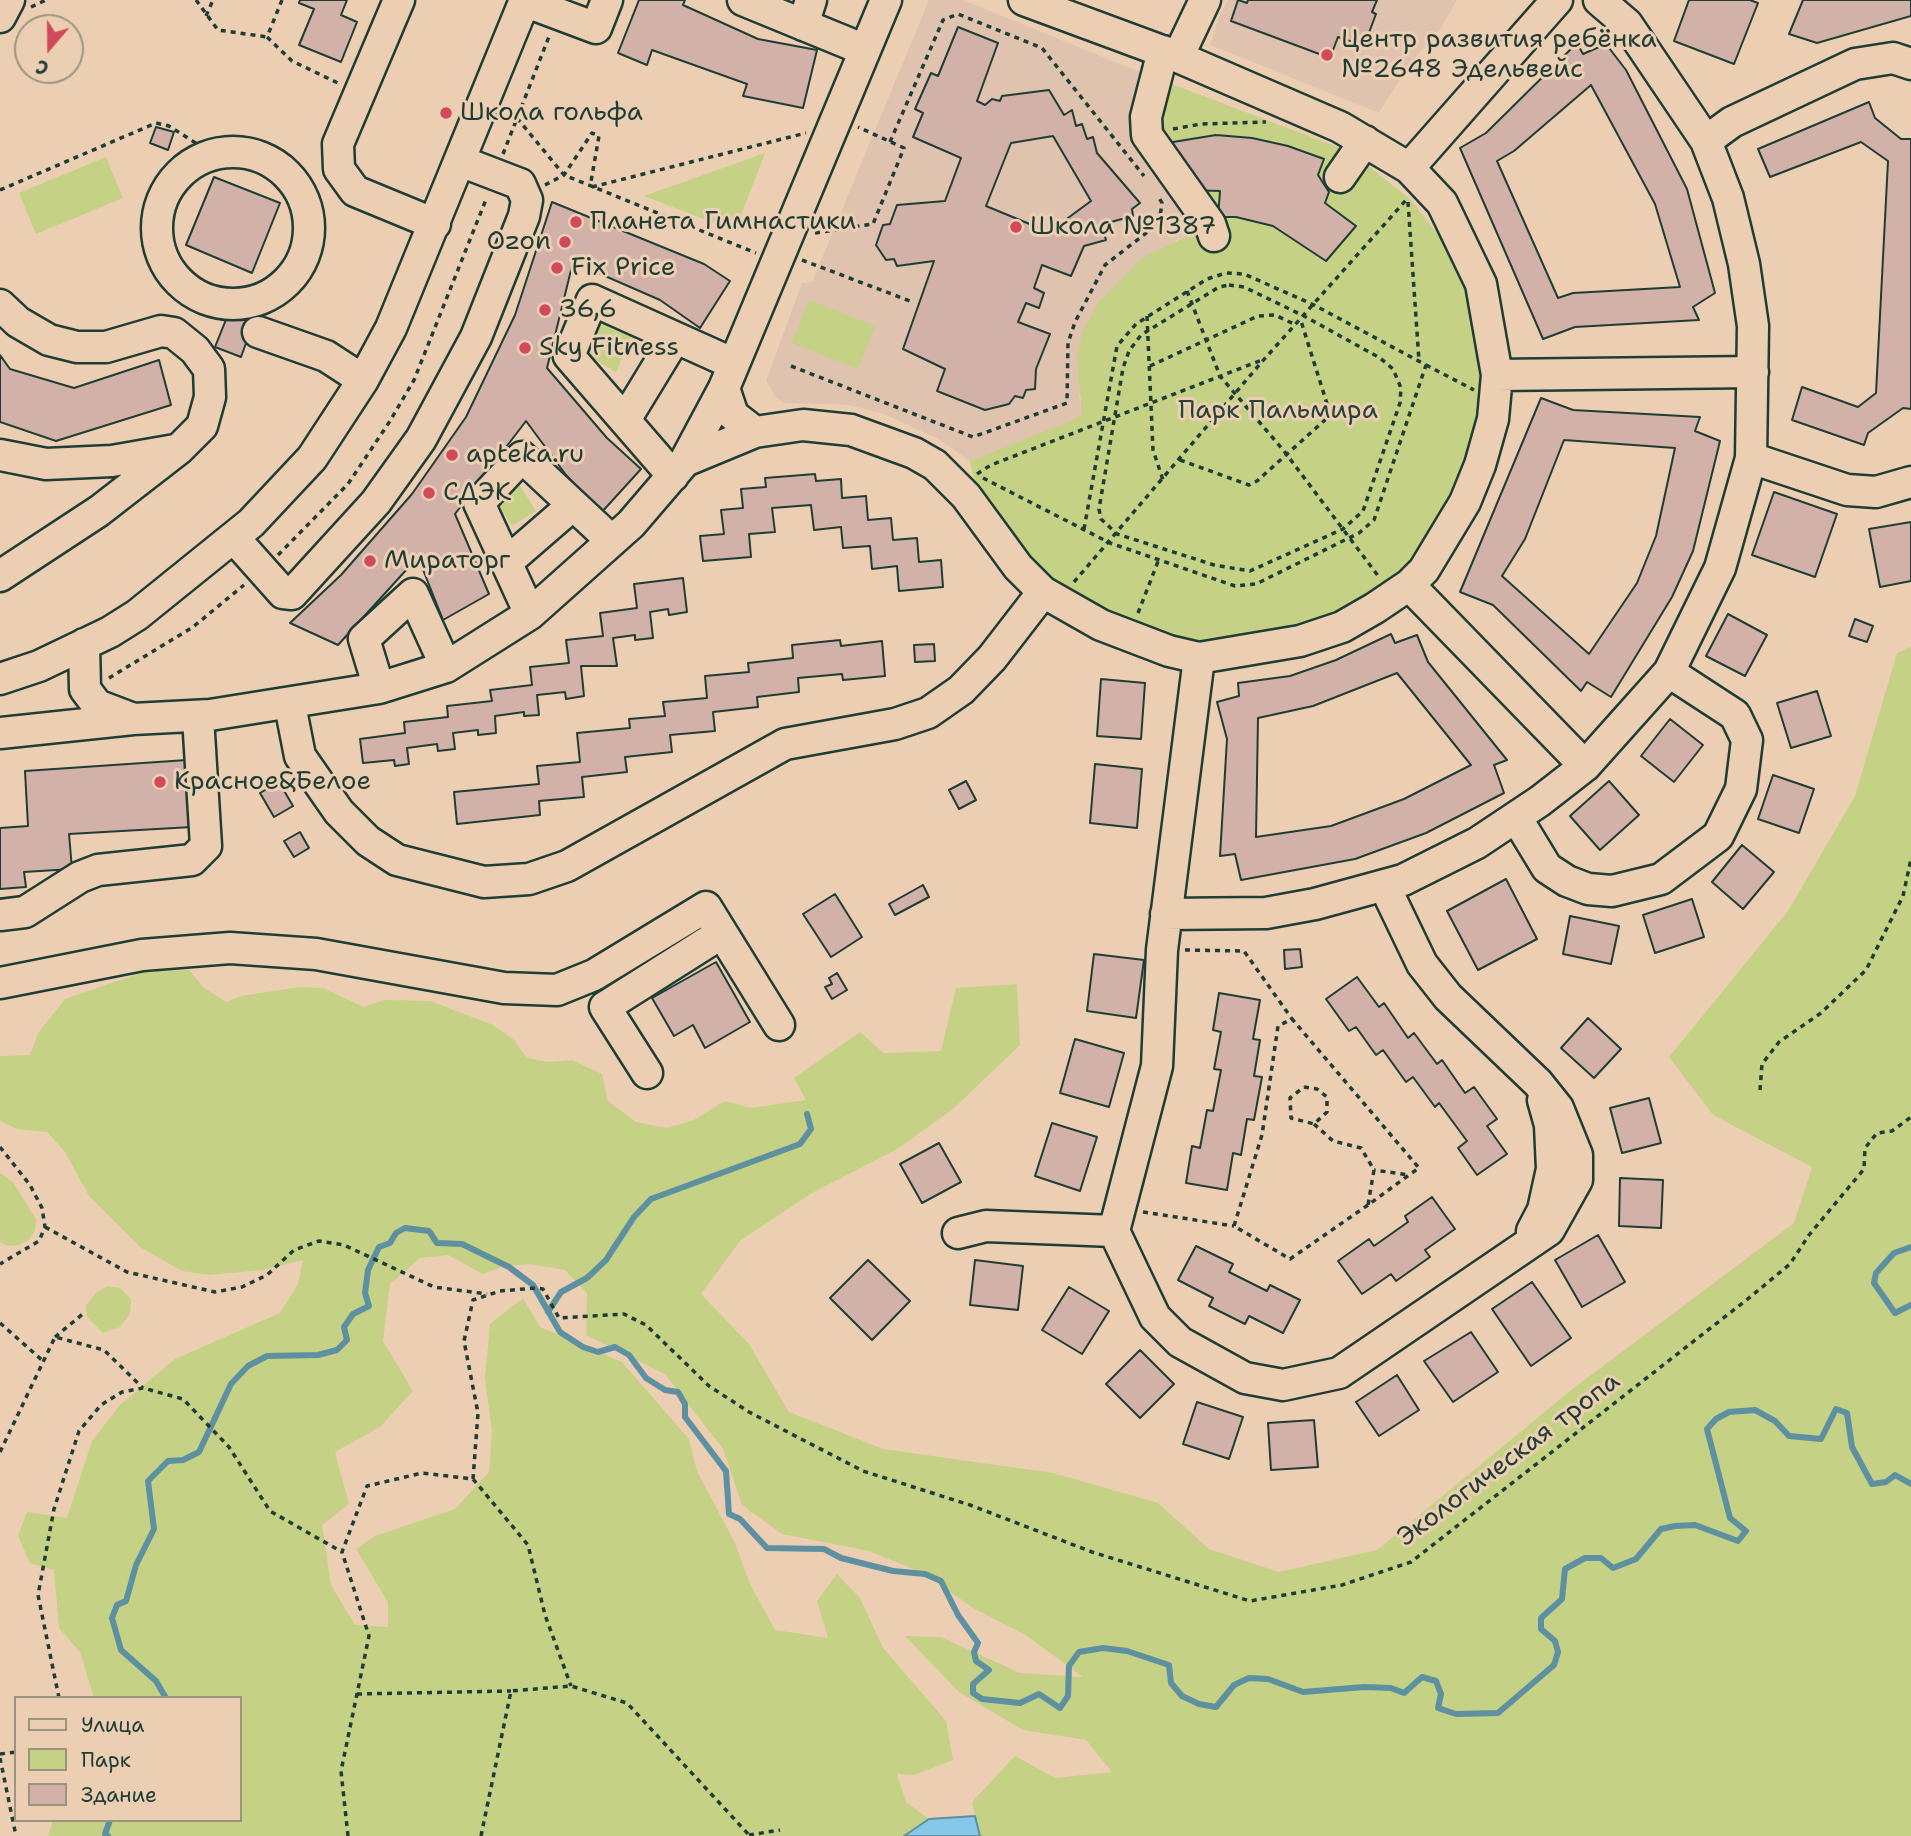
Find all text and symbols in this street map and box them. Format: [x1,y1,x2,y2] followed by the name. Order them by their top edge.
[14,14,84,84] north arrow
[1341,24,1657,86] place label: Центр развития ребёнка №2648 Эдельвейс
[1319,47,1335,63] marker: Центр развития ребёнка №2648 Эдельвейс
[33,54,52,81] text: С
[460,97,643,129] place label: Школа гольфа
[438,105,454,121] marker: Школа гольфа
[590,206,856,238] place label: Планета Гимнастики
[1030,211,1216,243] place label: Школа №1387
[568,214,584,230] marker: Планета Гимнастики
[1008,219,1024,235] marker: Школа №1387
[486,226,551,258] place label: Ozon
[557,234,573,250] marker: Ozon
[571,252,675,284] place label: Fix Price
[549,260,565,276] marker: Fix Price
[559,294,617,326] place label: 36,6
[537,302,553,318] marker: 36,6
[539,332,679,364] place label: Sky Fitness
[517,340,533,356] marker: Sky Fitness
[1178,395,1378,427] park label: Парк Пальмира
[466,439,584,471] place label: apteka.ru
[444,447,460,463] marker: apteka.ru
[443,477,512,509] place label: СДЭК
[421,485,437,501] marker: СДЭК
[384,545,510,577] place label: Мираторг
[362,553,378,569] marker: Мираторг
[174,766,371,798] place label: Красное&Белое
[152,774,168,790] marker: Красное&Белое
[1392,1366,1626,1554] street label: Экологическая тропа
[14,1696,242,1822] legend
[81,1711,144,1739] text: Улица
[81,1746,131,1774] text: Парк
[81,1781,157,1809] text: Здание

